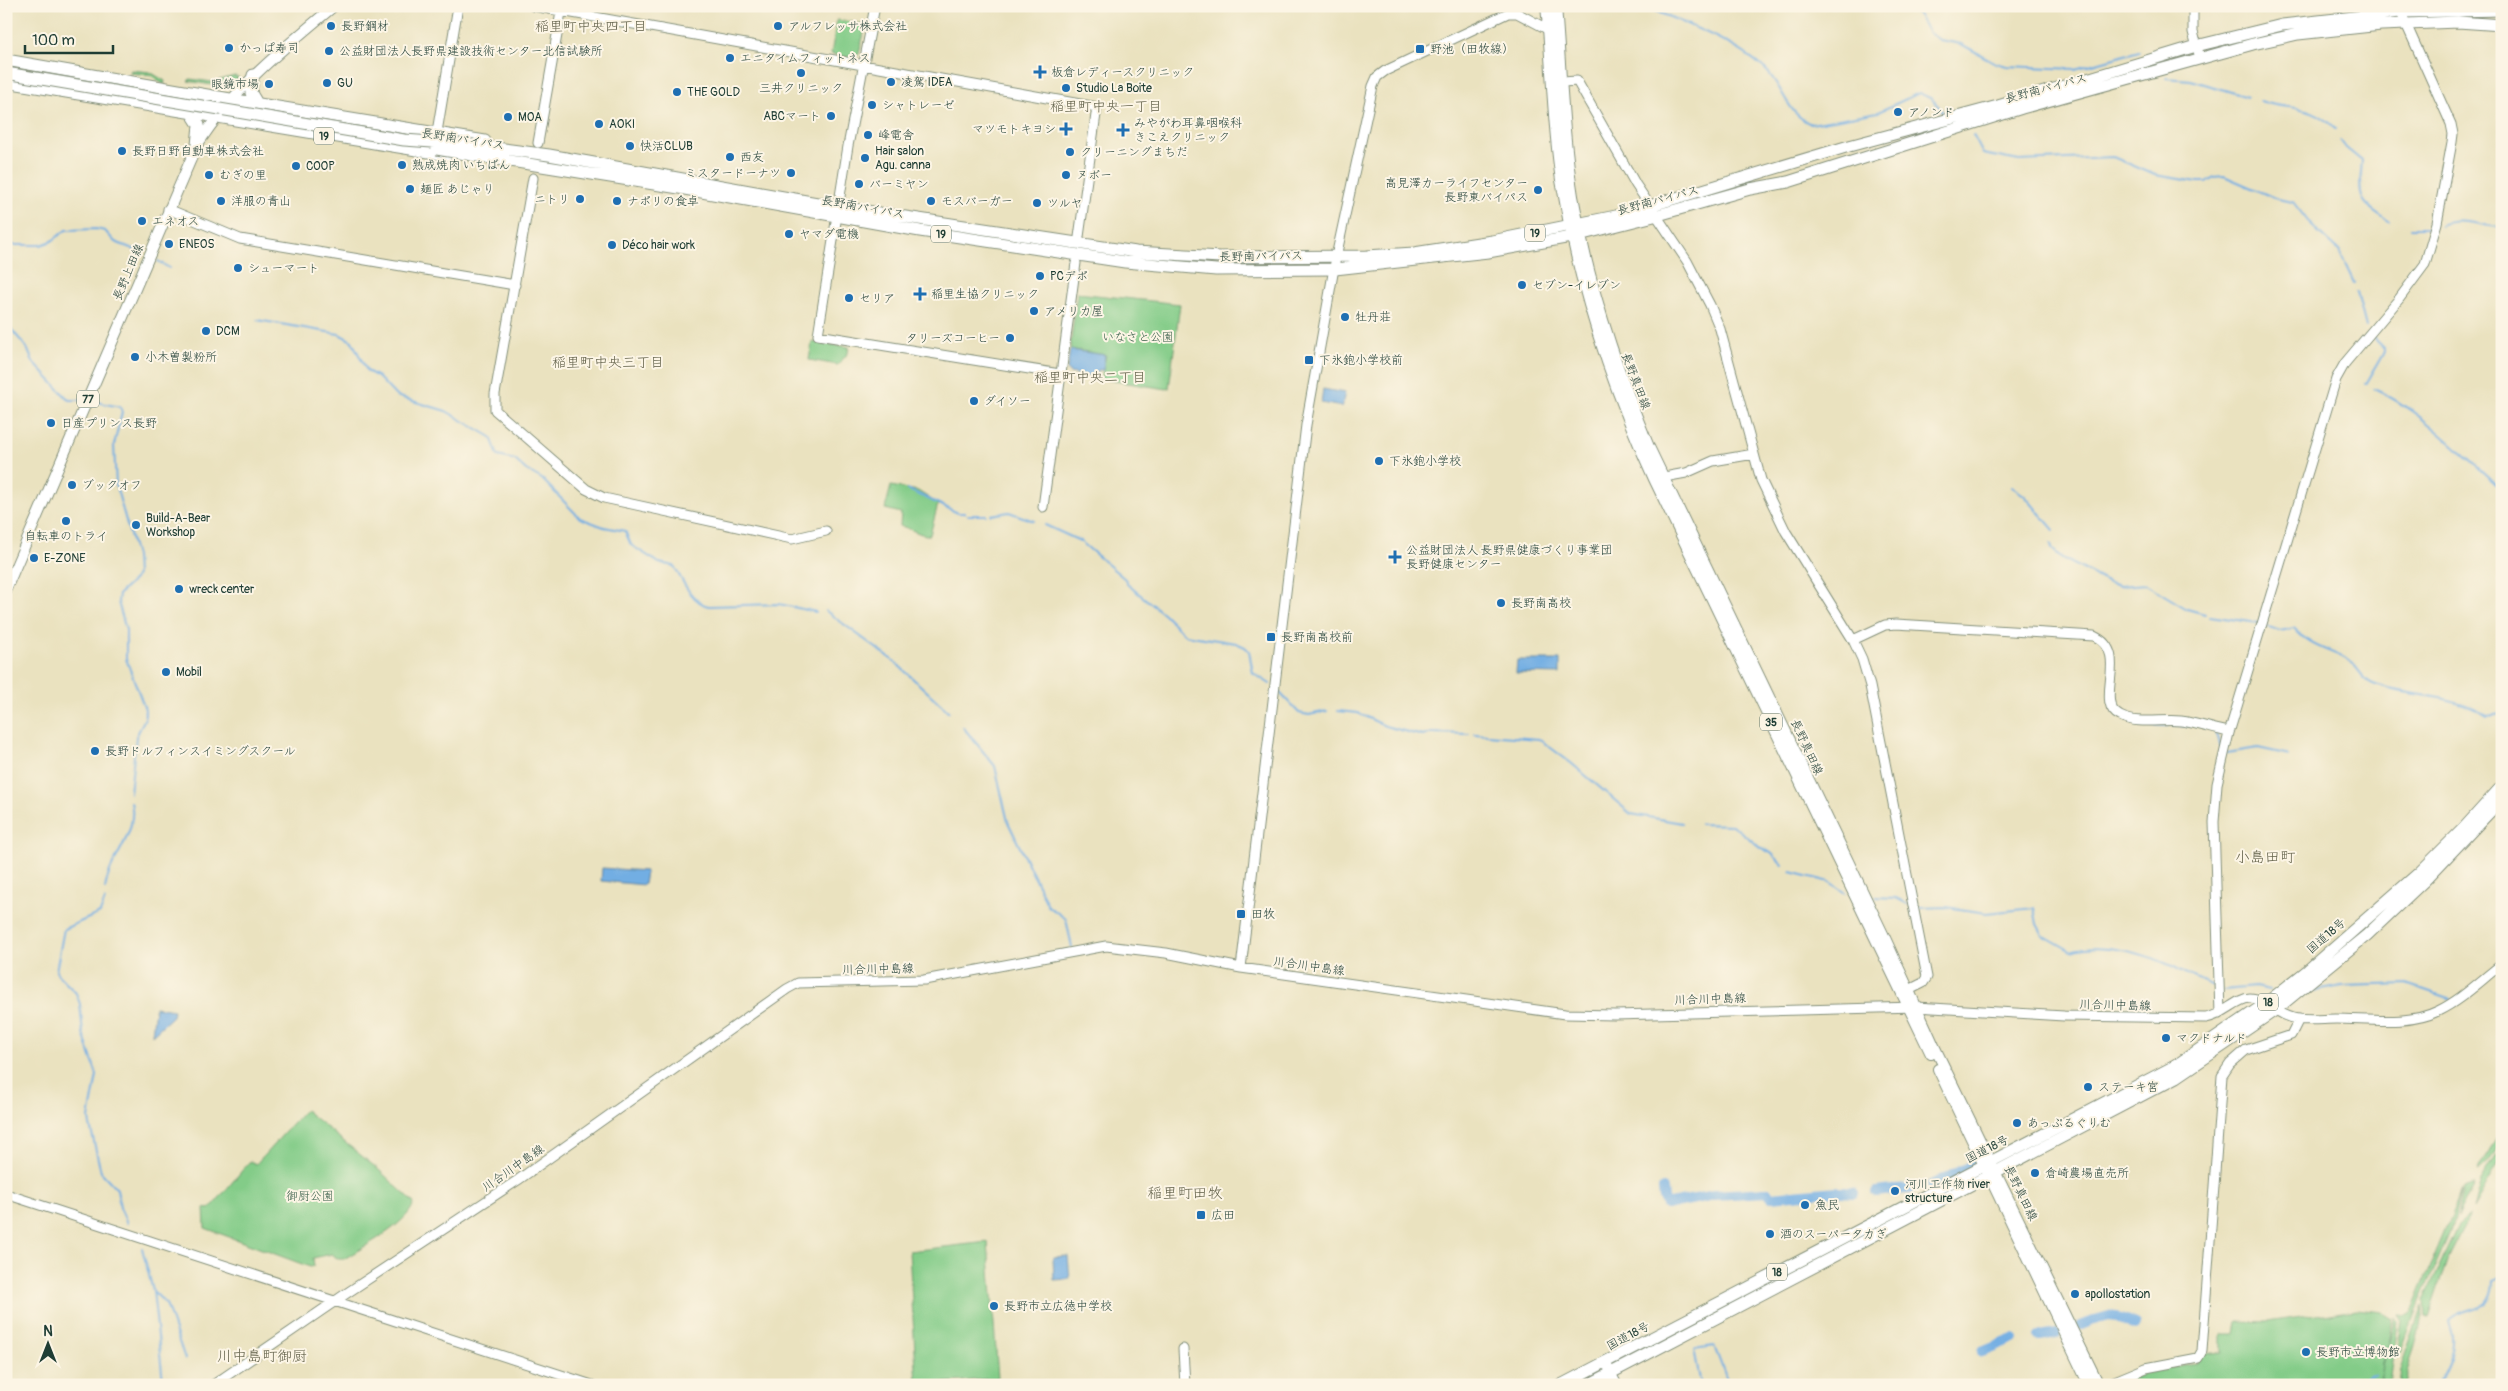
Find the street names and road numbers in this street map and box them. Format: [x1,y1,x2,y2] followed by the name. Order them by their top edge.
[2004,70,2089,107] street label: 長野南バイパス
[420,126,505,153] street label: 長野南バイパス
[314,128,334,144] road number: 19
[1616,182,1701,219] street label: 長野南バイパス
[820,193,905,222] street label: 長野南バイパス
[1525,224,1545,242] road number: 19
[931,225,951,242] road number: 19
[110,242,147,303] street label: 長野上田線
[1219,248,1303,265] street label: 長野南バイパス
[1618,350,1653,412] street label: 長野真田線
[77,390,99,408] road number: 77
[1760,714,1782,730] road number: 35
[1787,717,1826,778] street label: 長野真田線
[2304,915,2349,957] street label: 国道18号
[1272,954,1346,979] street label: 川合川中島線
[842,961,914,978] street label: 川合川中島線
[1674,991,1746,1008] street label: 川合川中島線
[2258,994,2278,1010] road number: 18
[2079,997,2151,1014] street label: 川合川中島線
[1963,1132,2011,1167] street label: 国道18号
[479,1142,547,1195] street label: 川合川中島線
[2001,1163,2040,1223] street label: 長野真田線
[1767,1264,1787,1280] road number: 18
[1604,1319,1652,1354] street label: 国道18号

